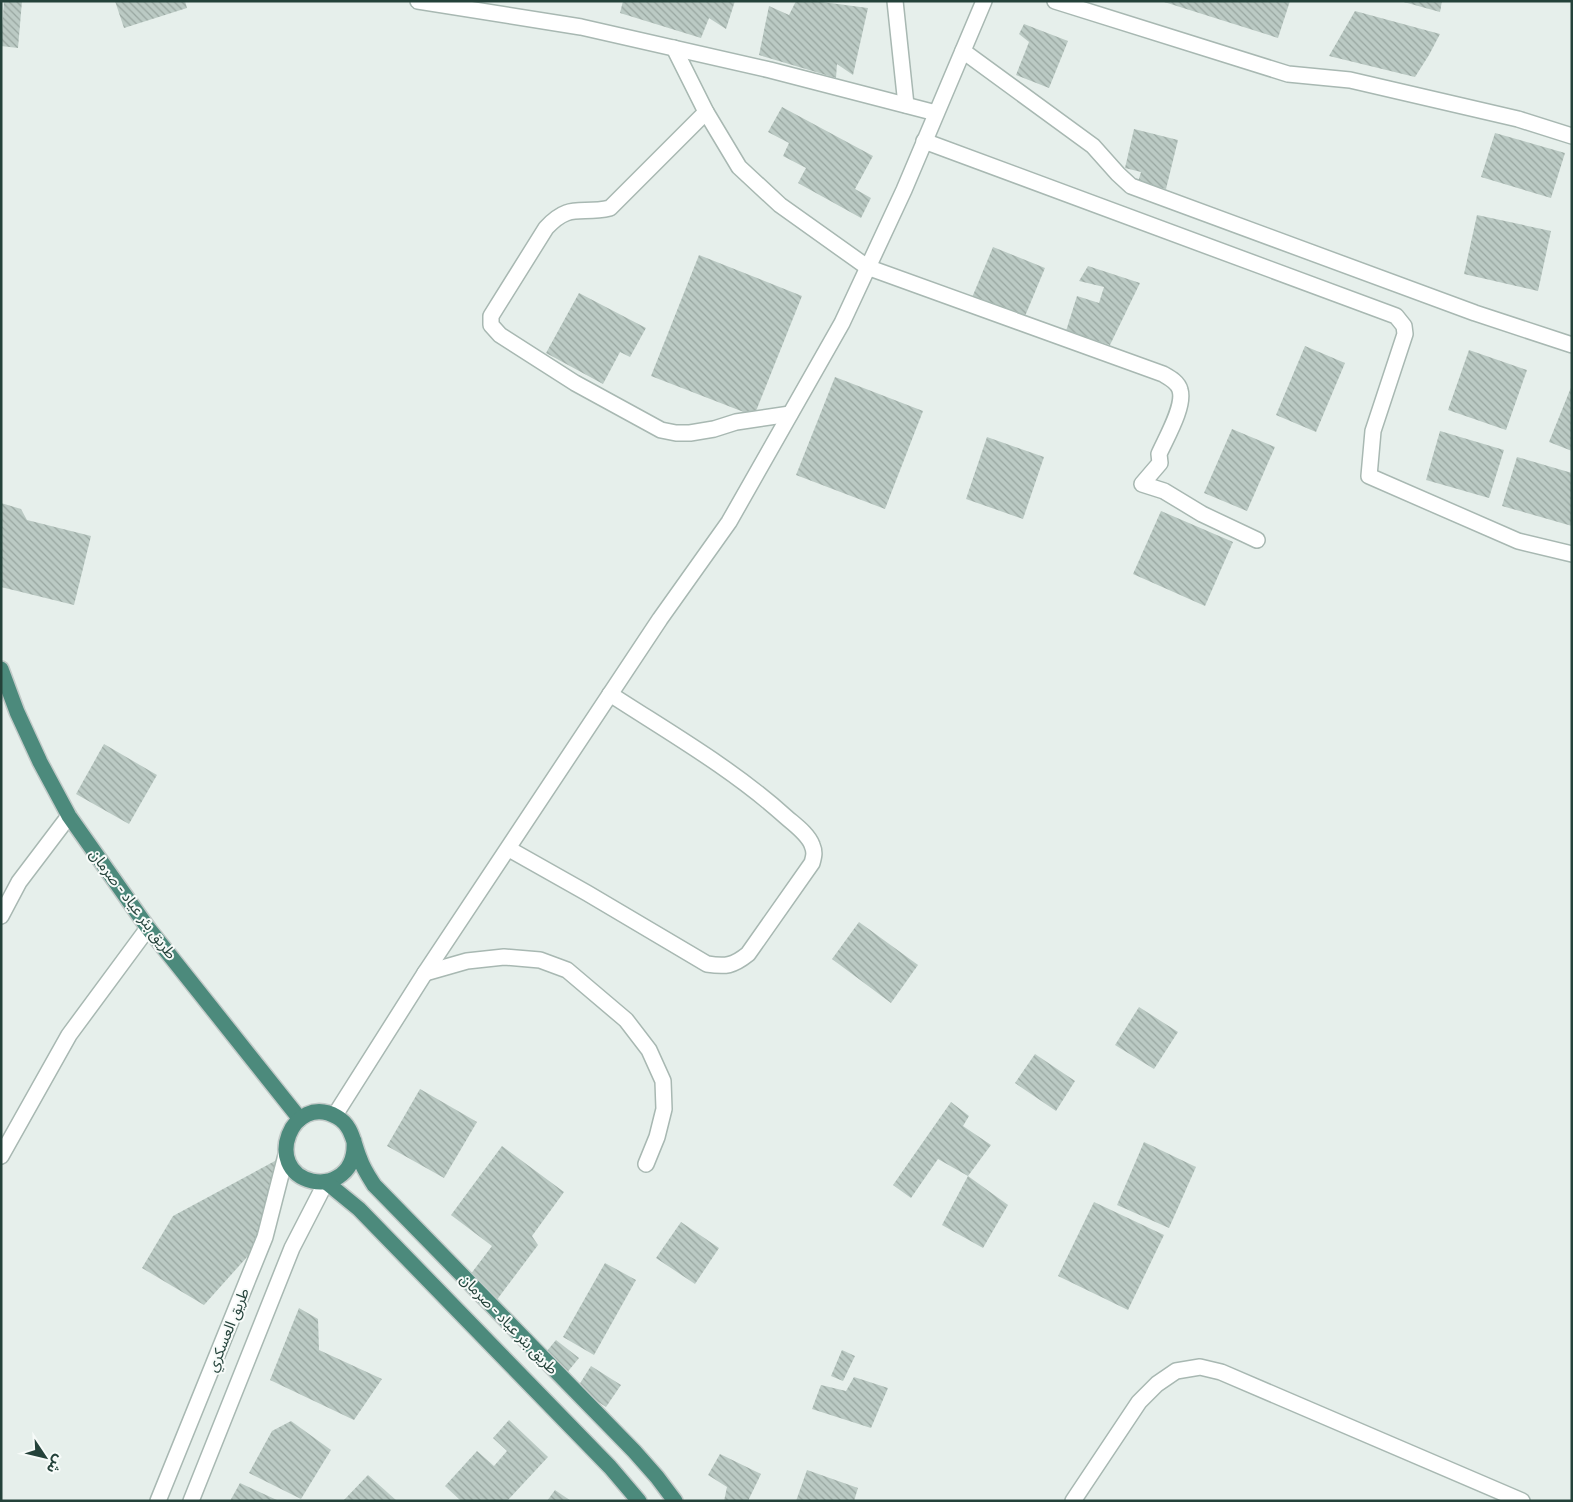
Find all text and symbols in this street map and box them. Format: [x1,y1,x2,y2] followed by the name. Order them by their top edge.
[85,846,180,963] street label: طريق بئر عياد - صرمان
[456,1270,562,1379] street label: طريق بئر عياد - صرمان
[203,1285,255,1375] street label: طريق العسكري
[20,1432,70,1482] north arrow
[43,1451,68,1477] text: ش

